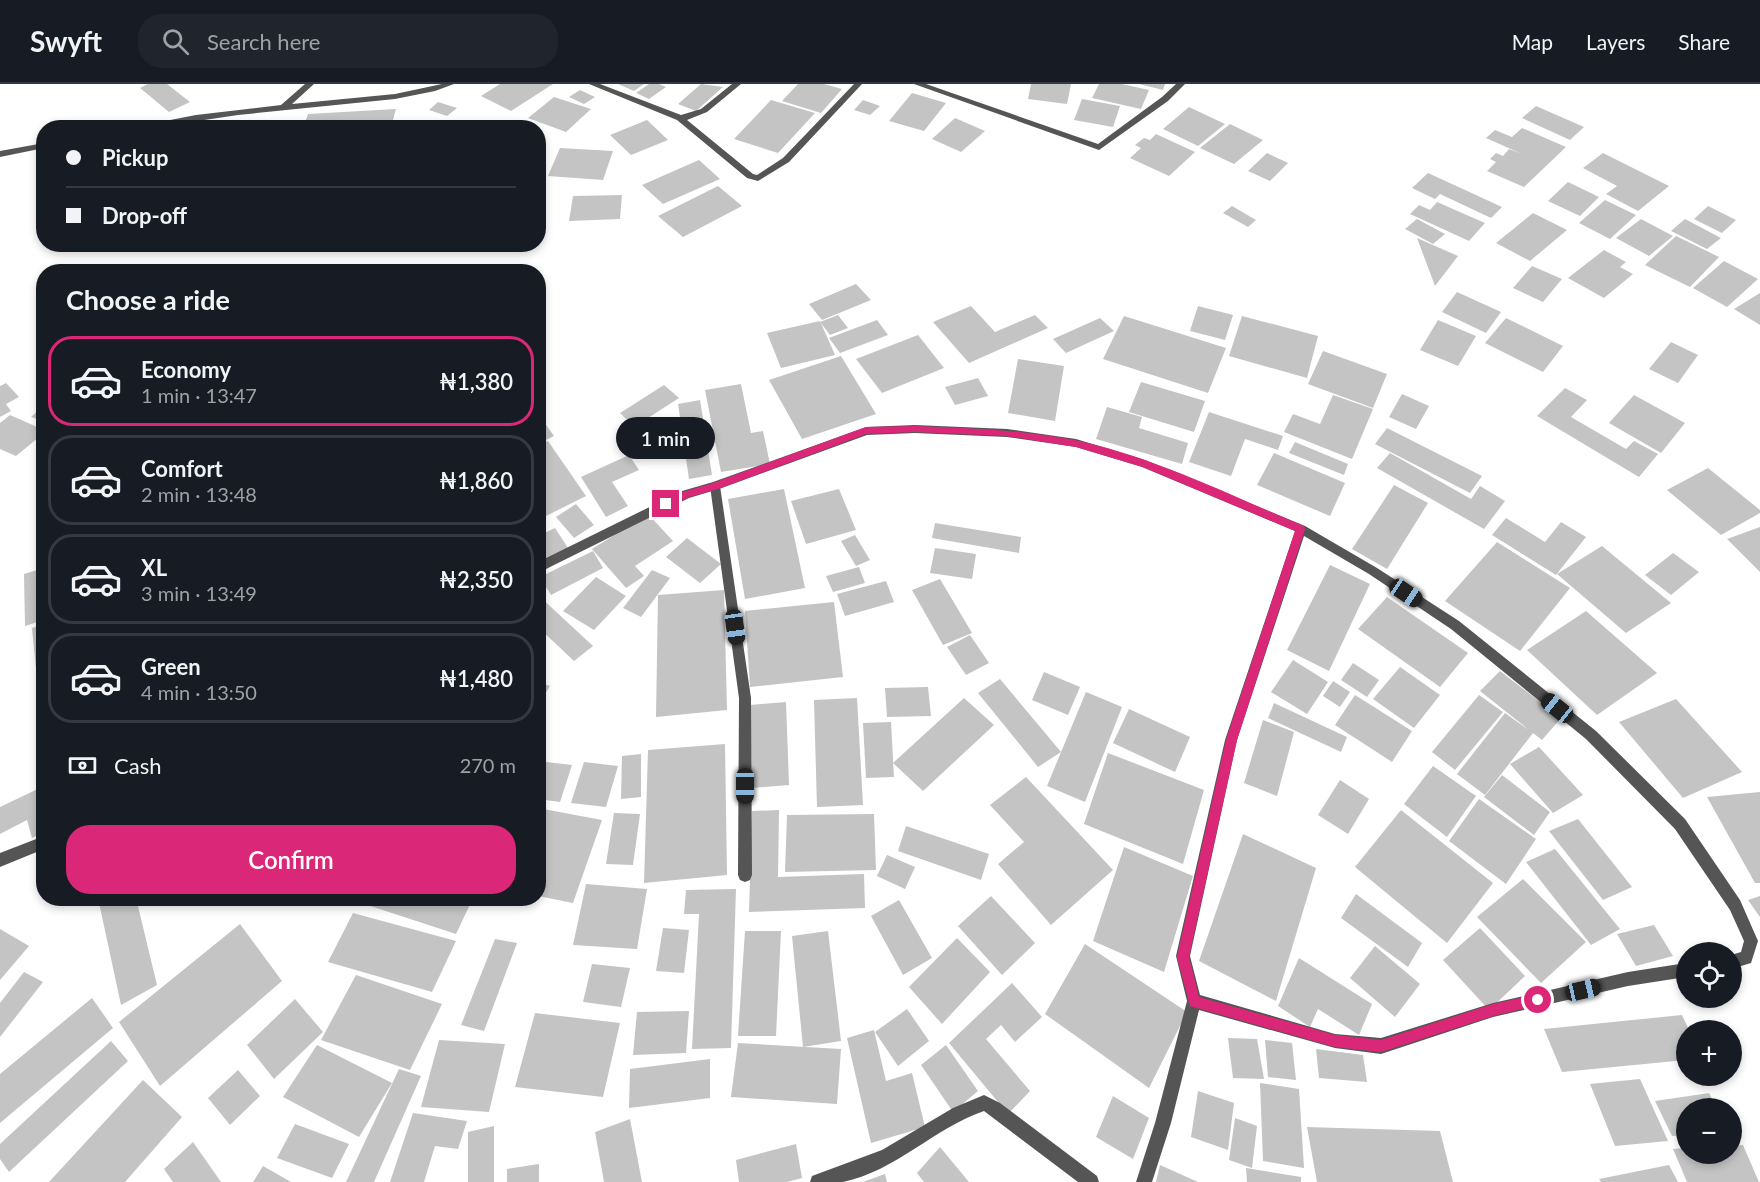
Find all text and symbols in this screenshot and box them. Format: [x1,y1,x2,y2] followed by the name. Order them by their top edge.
[138,14,558,68] search box
[30,24,102,58] text: Swyft
[159,25,192,58] icon: search
[207,28,320,55] text: Search here
[1512,29,1553,54] text: Map
[1586,29,1645,54] text: Layers
[1678,29,1730,54] text: Share
[102,144,168,171] text: Pickup
[102,202,187,229] text: Drop-off
[66,283,230,316] text: Choose a ride
[69,354,123,408] icon: car
[141,356,231,383] text: Economy
[439,368,513,395] text: ₦1,380
[141,383,257,407] text: 1 min · 13:47
[616,417,716,459] callout: 1 min
[641,426,690,450] text: 1 min
[69,453,123,507] icon: car
[141,455,223,482] text: Comfort
[439,467,513,494] text: ₦1,860
[141,482,257,506] text: 2 min · 13:48
[652,490,679,517] route end
[69,552,123,606] icon: car
[141,554,167,581] text: XL
[439,566,513,593] text: ₦2,350
[1386,575,1426,611] car
[141,581,257,605] text: 3 min · 13:49
[724,608,746,646] car
[69,651,123,705] icon: car
[141,653,201,680] text: Green
[439,665,513,692] text: ₦1,480
[141,680,257,704] text: 4 min · 13:50
[1537,690,1577,726] car
[66,749,99,782] icon: cash
[114,752,161,779] text: Cash
[460,753,516,777] text: 270 m
[736,768,754,804] car
[66,825,516,894] button: Confirm
[1676,942,1742,1164] map controls
[1676,942,1742,1008] button: locate
[1563,977,1603,1003] car
[1524,986,1551,1013] route start
[1676,1020,1742,1086] button: +
[1676,1098,1742,1164] button: −

